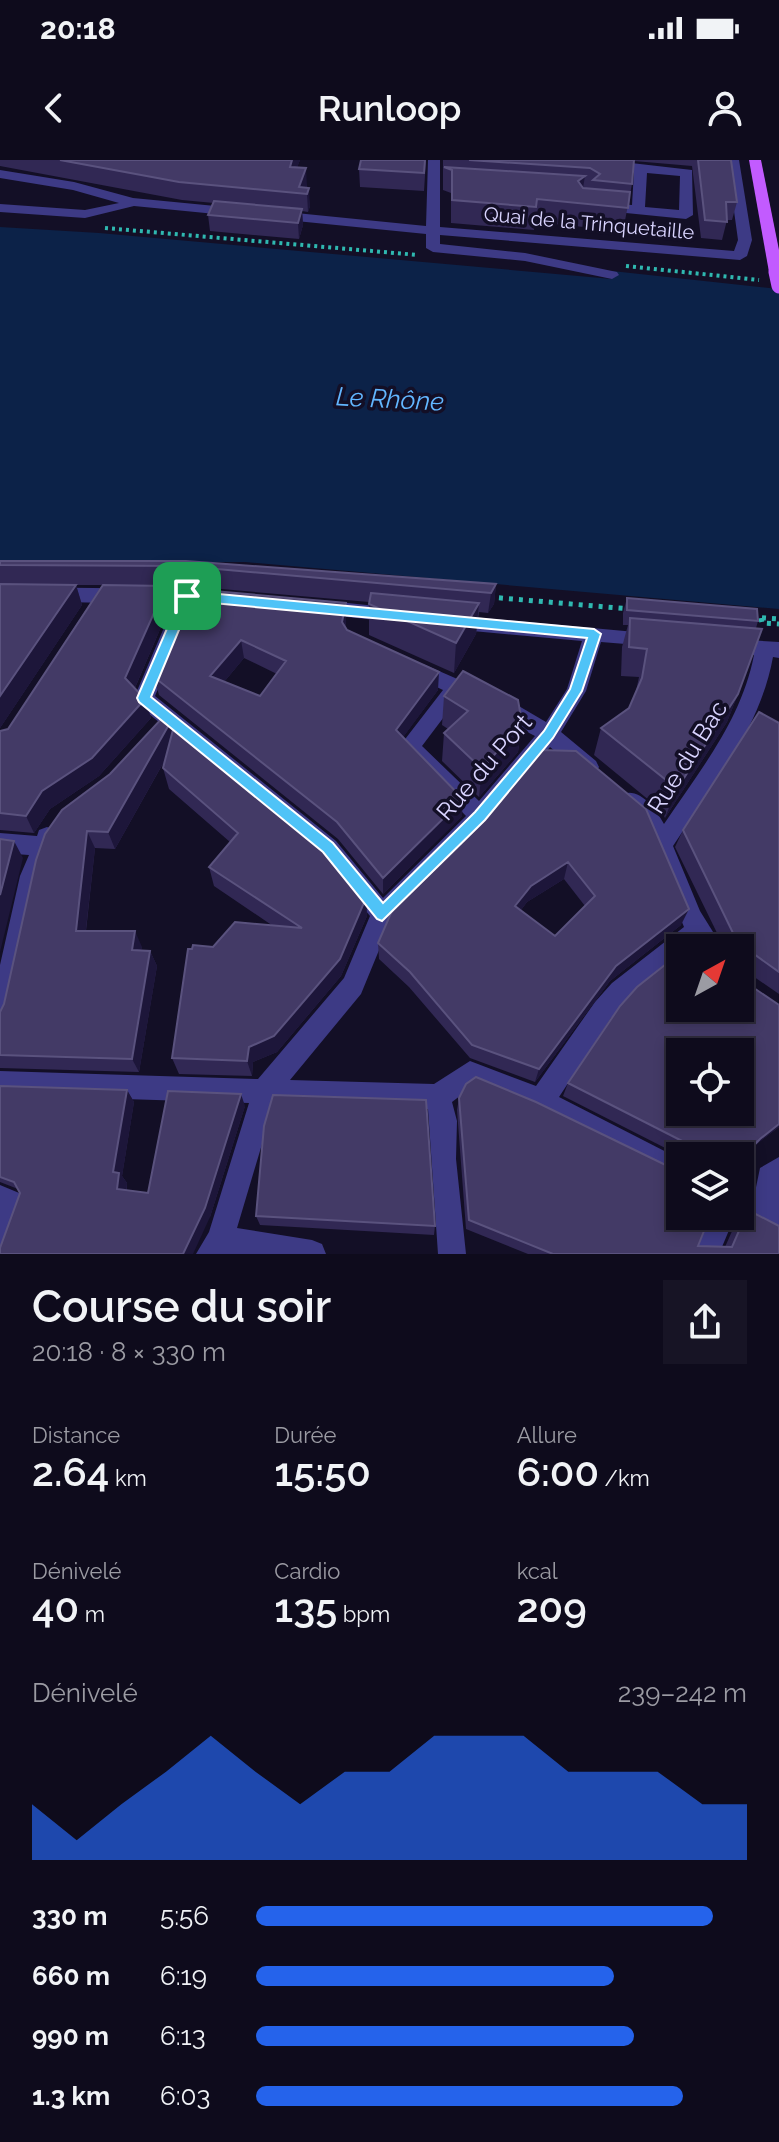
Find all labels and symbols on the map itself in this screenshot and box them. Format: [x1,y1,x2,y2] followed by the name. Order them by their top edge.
[483,202,696,244] street label: Quai de la Trinquetaille
[335,381,445,417] water label: Le Rhône
[153,562,221,630] pin
[641,695,733,819] street label: Rue du Bac
[430,708,538,826] street label: Rue du Port
[666,934,754,1022] north arrow

